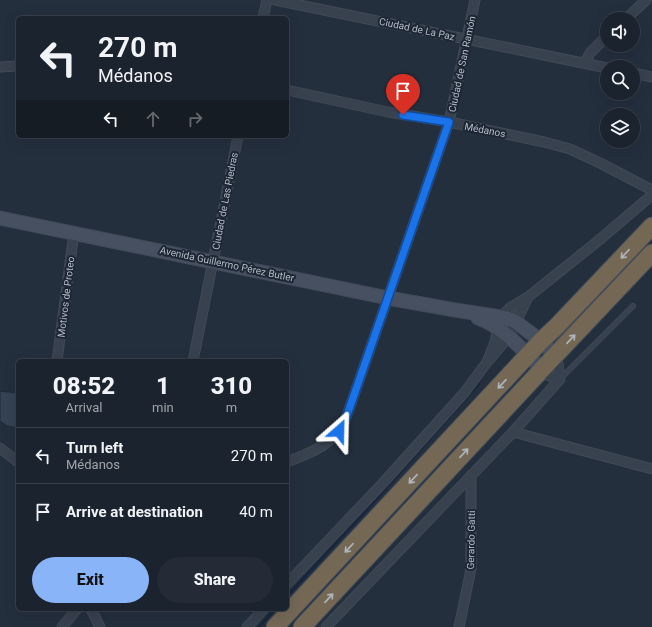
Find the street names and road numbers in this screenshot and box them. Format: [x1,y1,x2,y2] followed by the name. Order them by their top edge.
[446,15,478,113] street label: Ciudad de San Ramón
[378,16,456,42] street label: Ciudad de La Paz
[464,121,506,139] street label: Médanos
[210,151,240,251] street label: Ciudad de Las Piedras
[159,244,296,284] street label: Avenida Guillermo Pérez Butler
[56,256,76,338] street label: Motivos de Proteo
[465,510,477,570] street label: Gerardo Gatti

